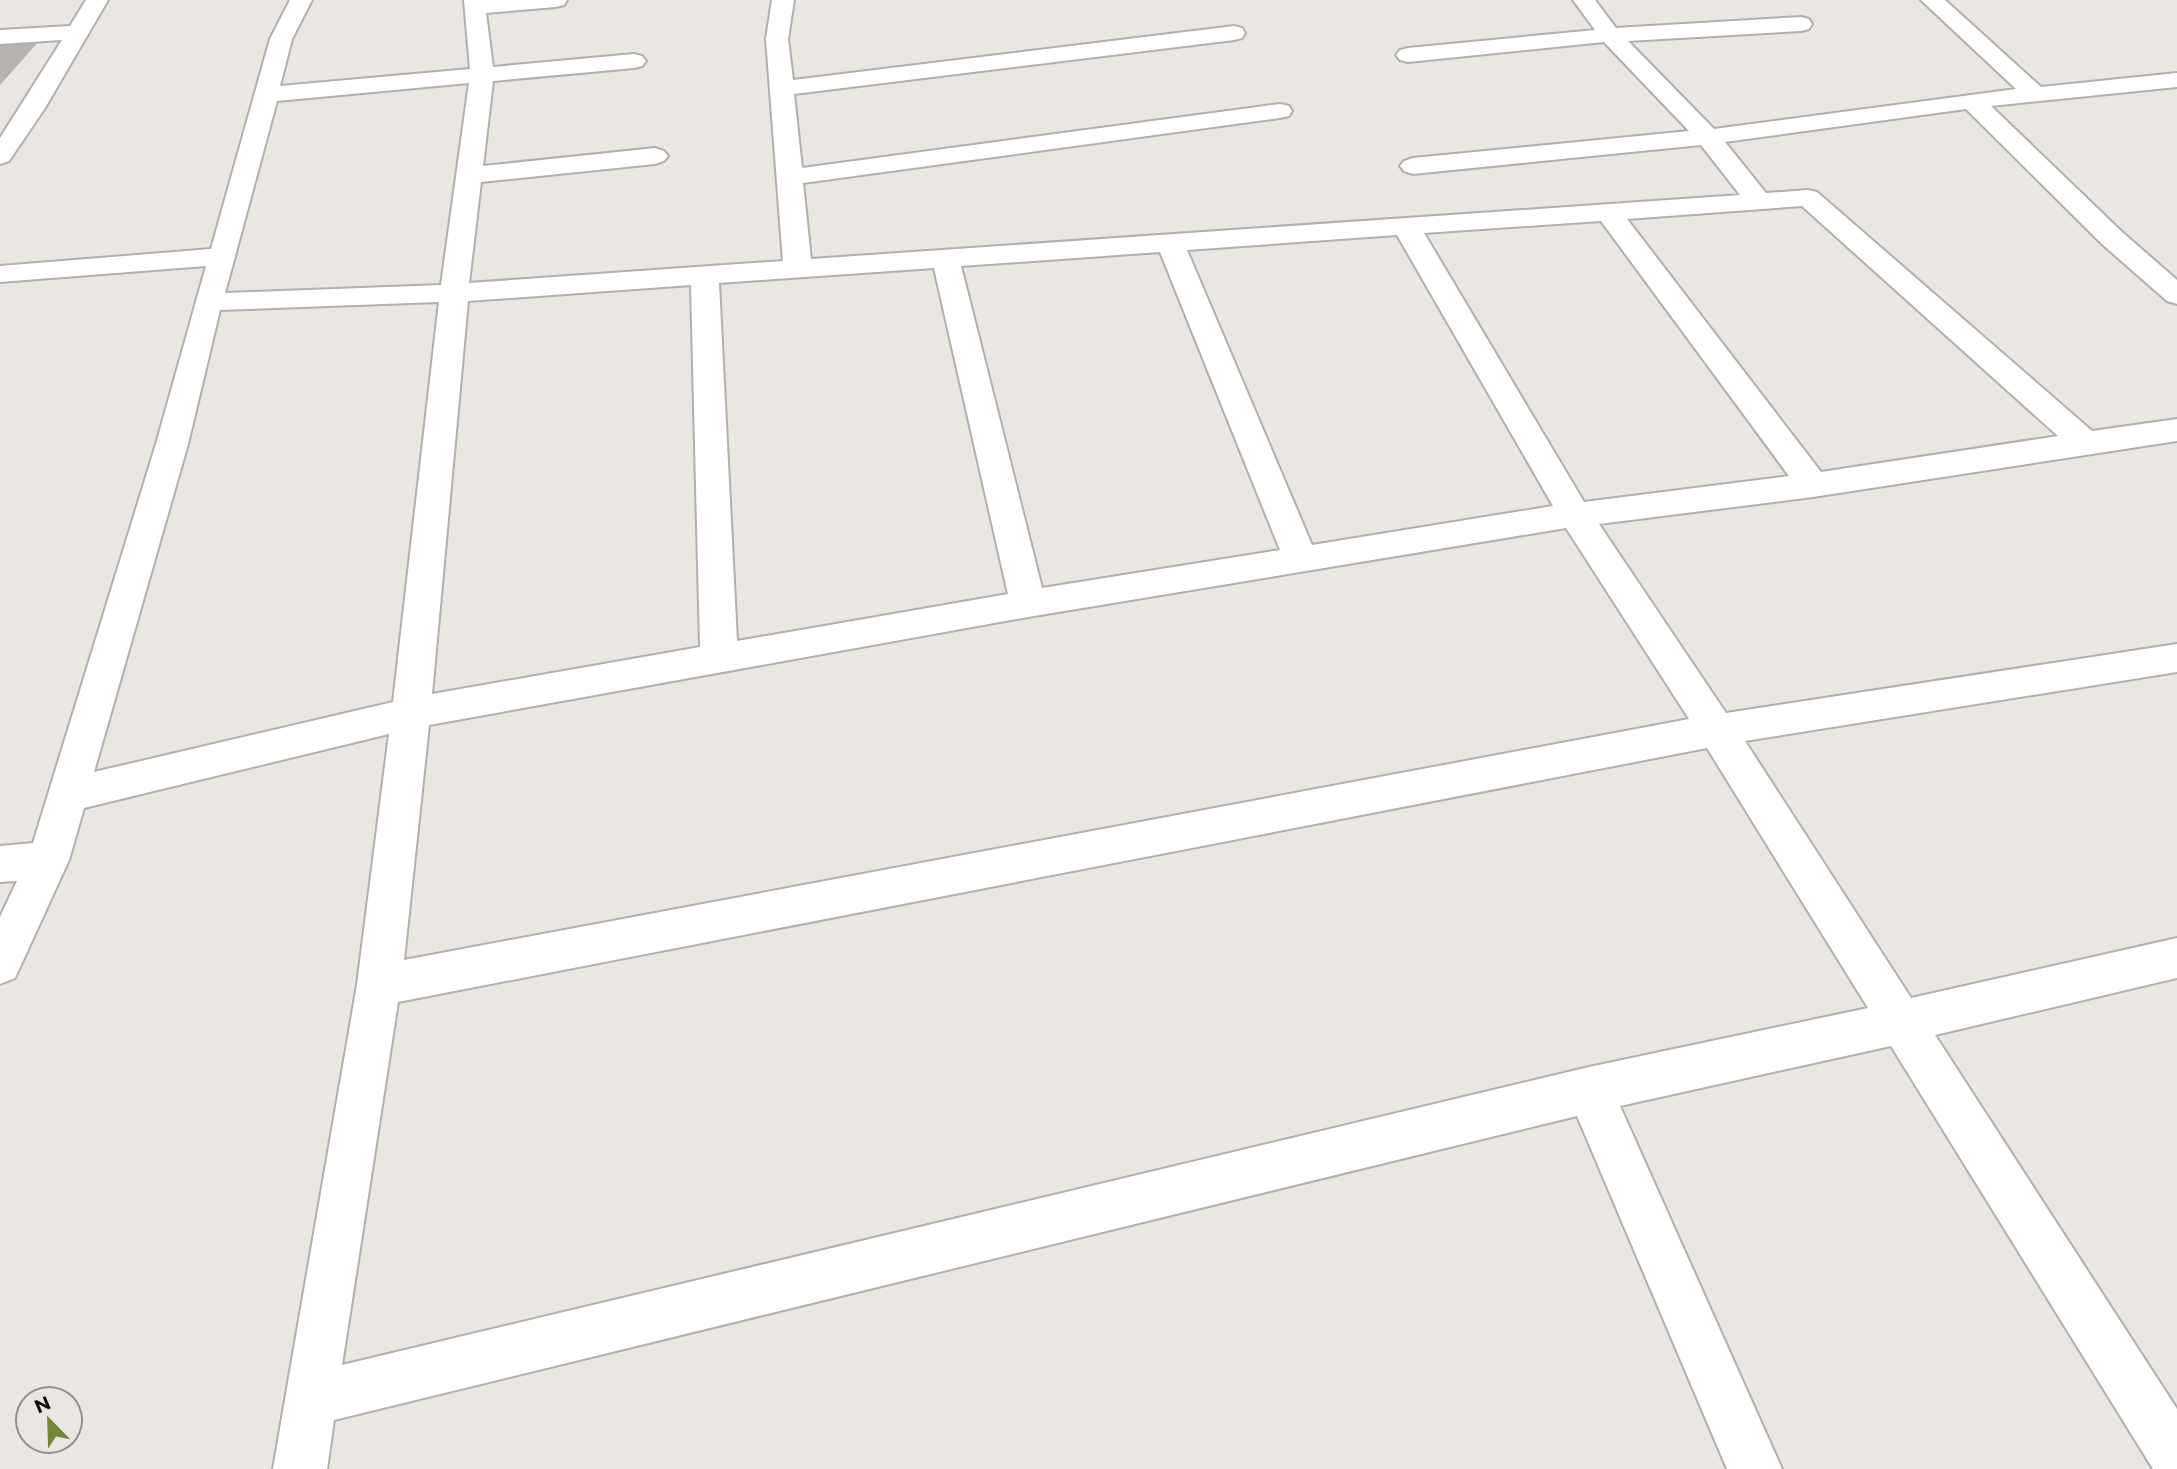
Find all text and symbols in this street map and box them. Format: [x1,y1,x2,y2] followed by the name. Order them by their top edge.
[14,1385,84,1455] north arrow
[31,1391,54,1418] text: N

